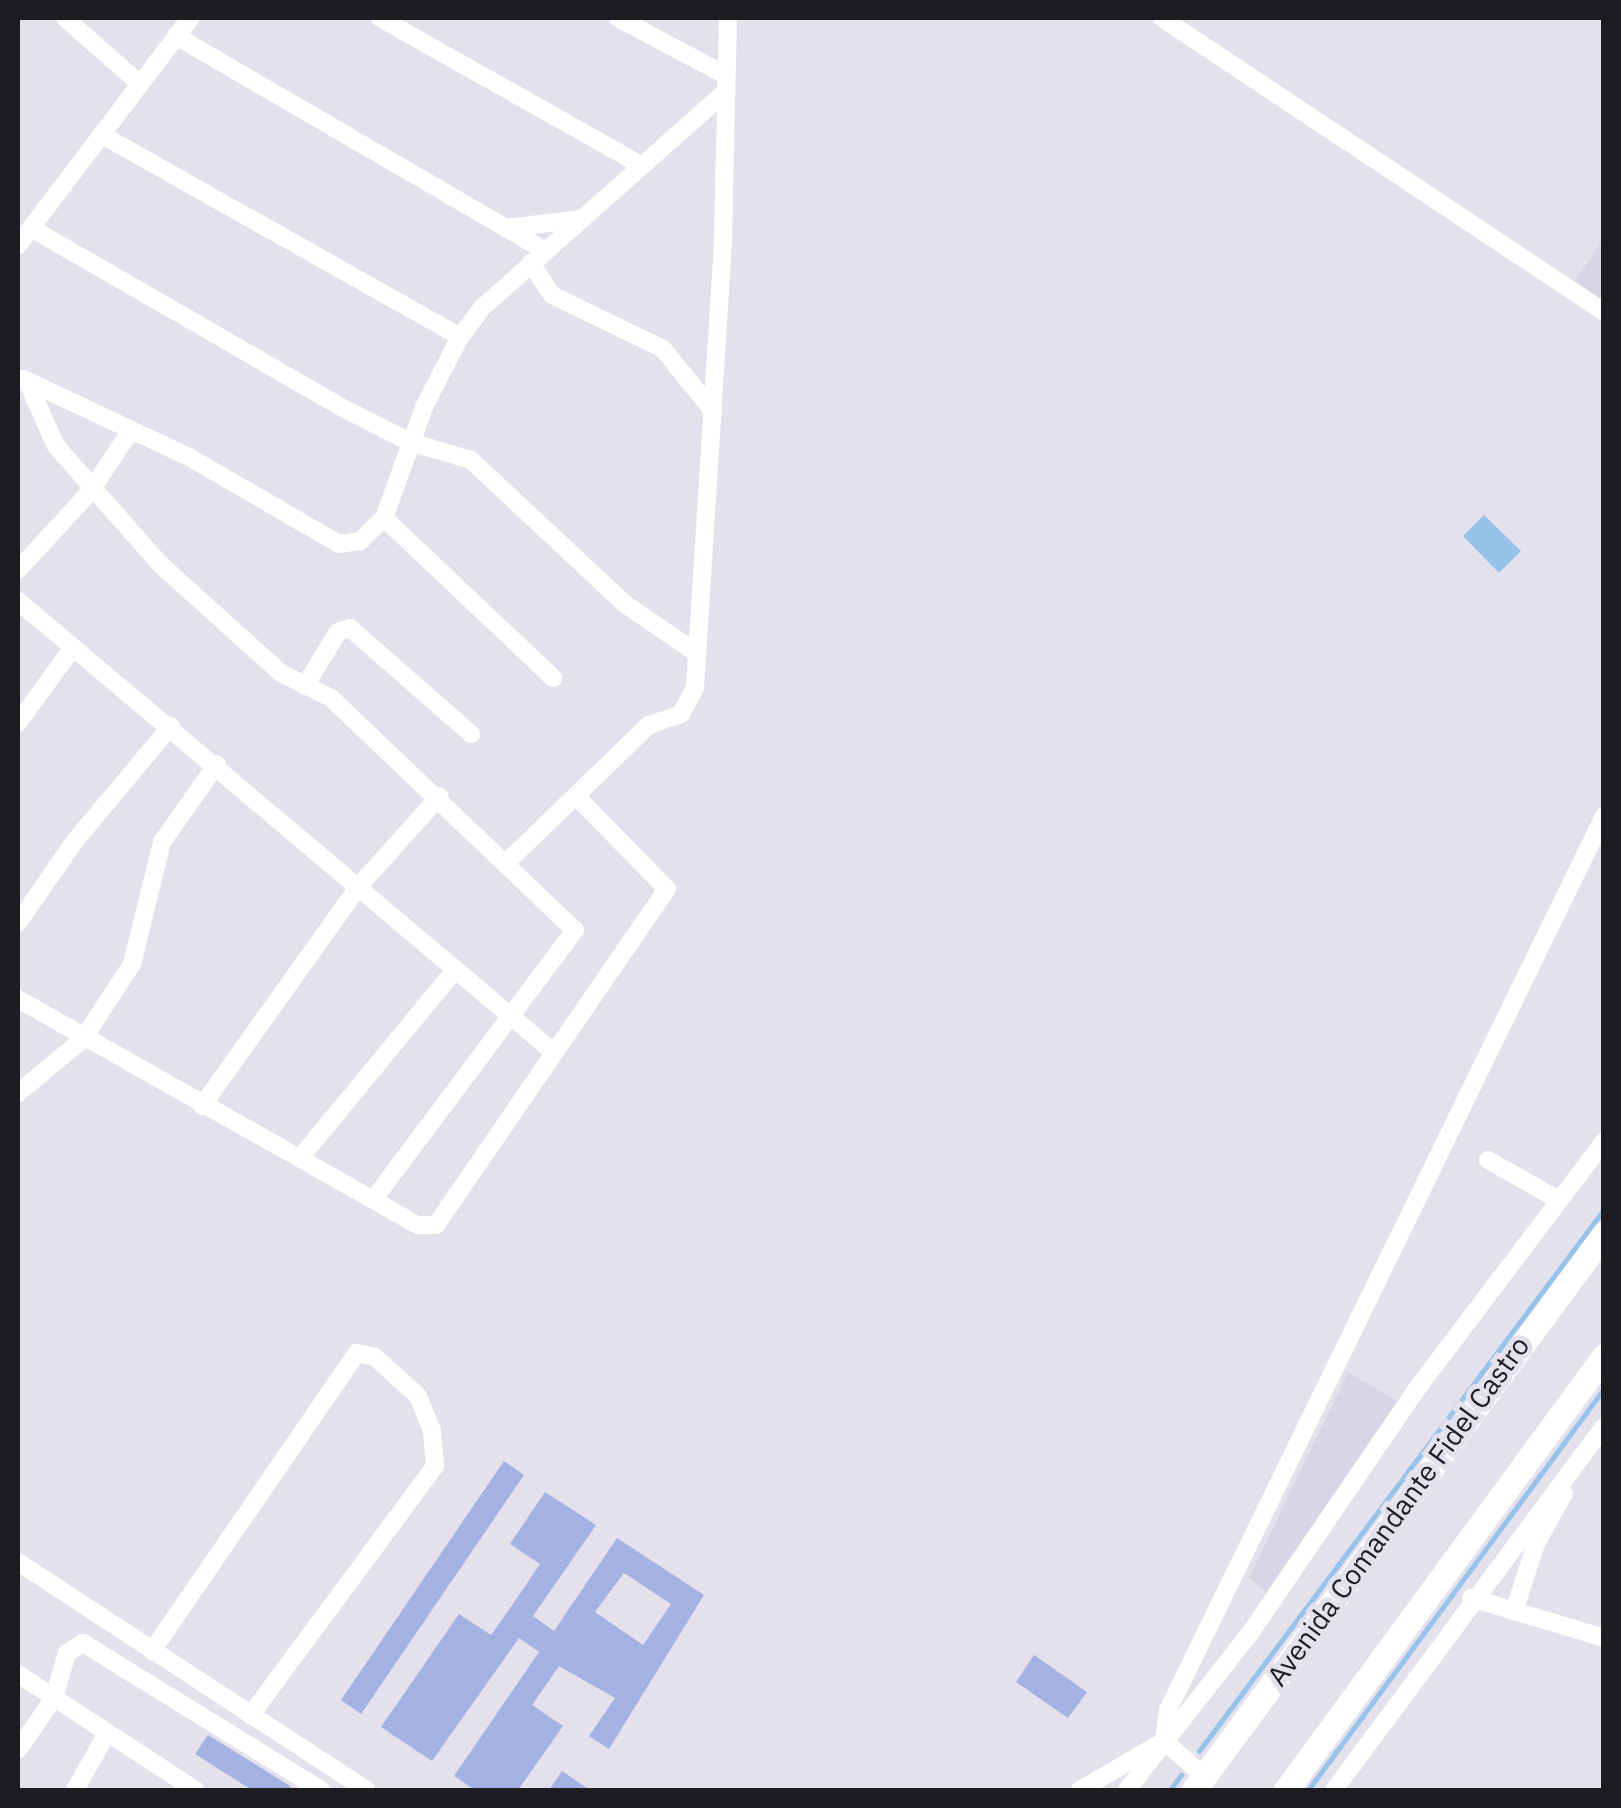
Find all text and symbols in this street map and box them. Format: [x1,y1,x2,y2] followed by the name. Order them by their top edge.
[1260,1330,1536,1692] street label: Avenida Comandante Fidel Castro

